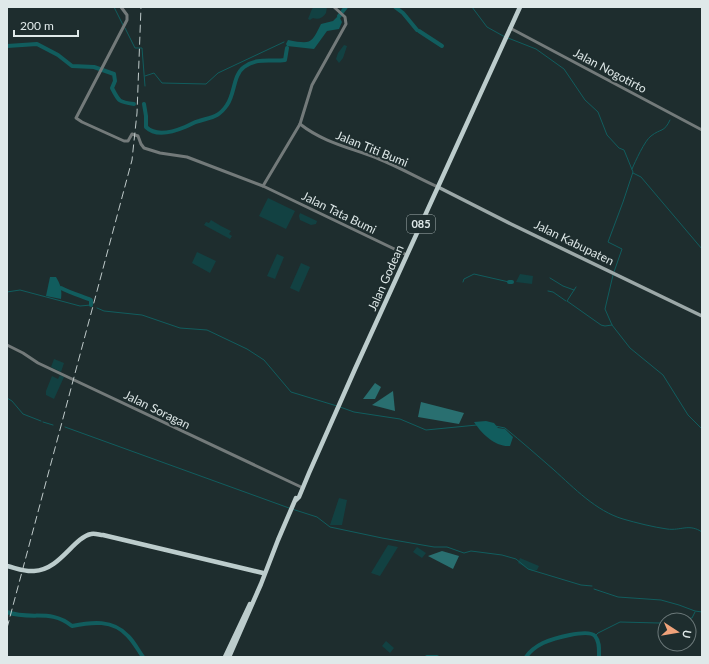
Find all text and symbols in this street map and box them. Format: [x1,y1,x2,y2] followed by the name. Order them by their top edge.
[14,12,78,38] scale bar
[20,18,54,33] text: 200 m
[571,45,650,96] street label: Jalan Nogotirto
[334,127,411,170] street label: Jalan Titi Bumi
[300,188,379,237] street label: Jalan Tata Bumi
[407,215,435,233] road number: 085
[532,217,616,268] street label: Jalan Kabupaten
[364,243,407,313] street label: Jalan Godean
[122,387,193,432] street label: Jalan Soragan
[657,612,697,652] north arrow
[680,629,694,640] text: U

